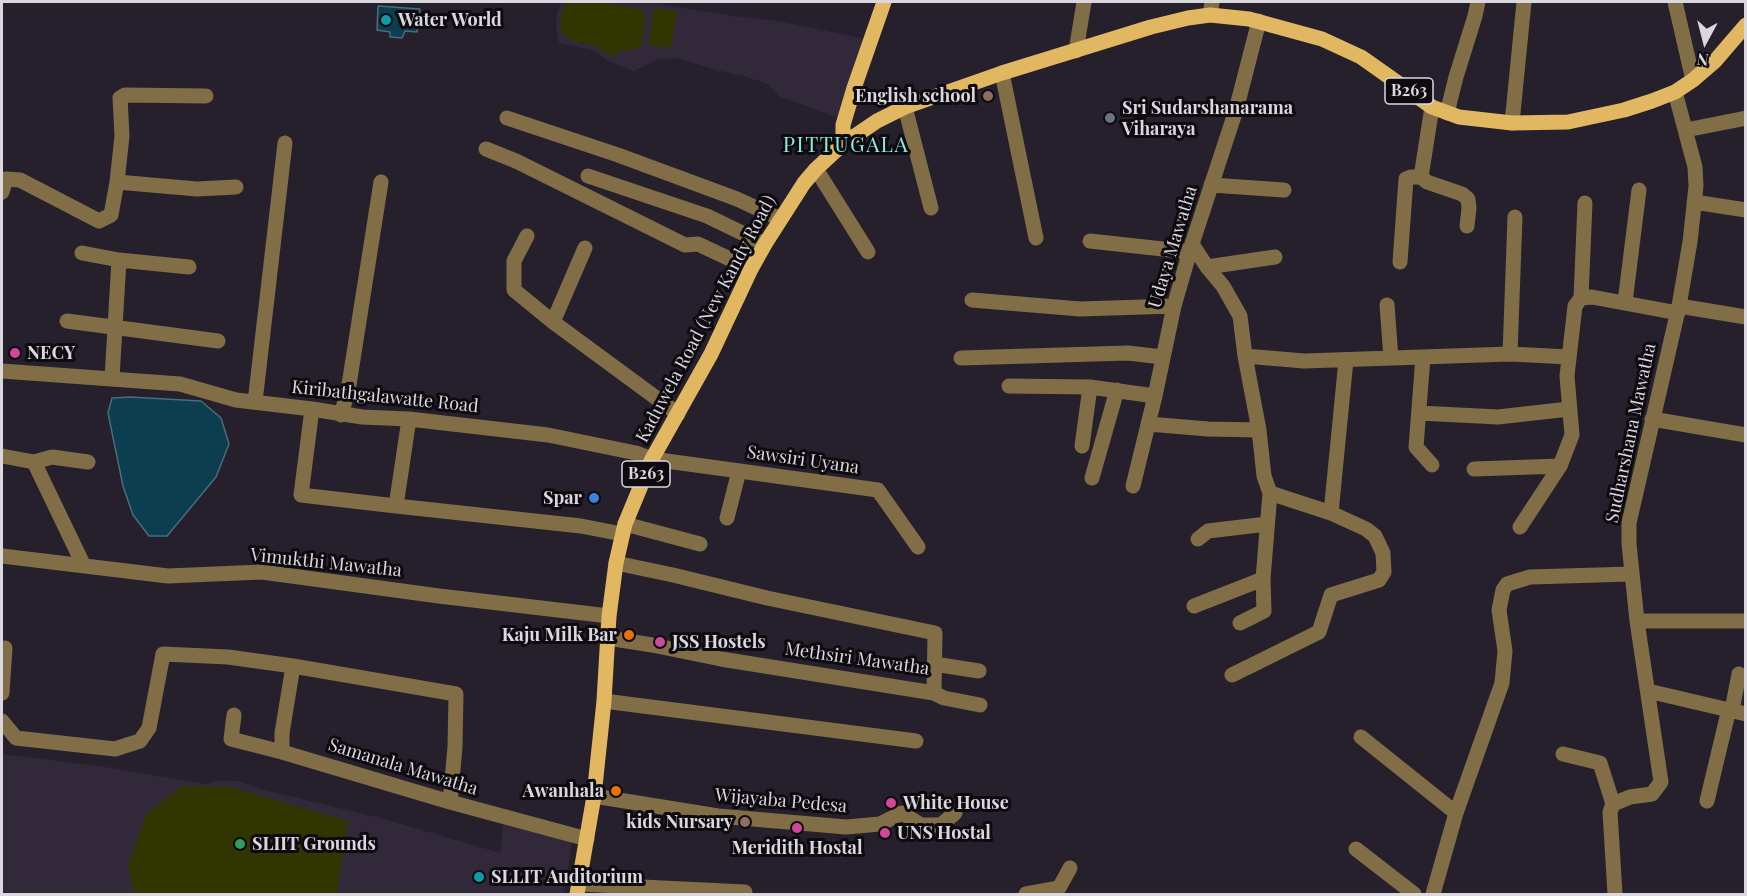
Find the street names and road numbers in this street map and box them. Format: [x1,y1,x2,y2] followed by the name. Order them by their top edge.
[1385,78,1433,104] road number: B263
[1144,183,1202,311] street label: Udaya Mawatha
[631,192,781,446] street label: Kaduwela Road (New Kandy Road)
[1601,341,1661,525] street label: Sudharshana Mawatha
[290,376,480,418] street label: Kiribathgalawatte Road
[745,441,861,479] street label: Sawsiri Uyana
[622,461,670,487] road number: B263
[249,544,403,582] street label: Vimukthi Mawatha
[783,638,931,680] street label: Methsiri Mawatha
[326,734,480,800] street label: Samanala Mawatha
[714,784,848,818] street label: Wijayaba Pedesa

